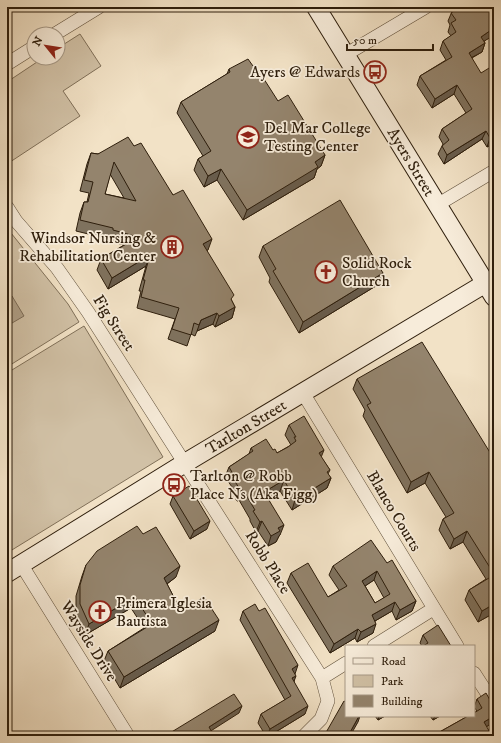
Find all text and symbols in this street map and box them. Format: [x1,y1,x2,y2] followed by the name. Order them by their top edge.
[26,26,66,66] north arrow
[347,26,433,52] scale bar
[353,33,377,48] text: 50 m
[30,34,47,49] text: N
[362,59,388,85] bus stop icon: Ayers @ Edwards
[250,62,360,82] place label: Ayers @ Edwards
[264,118,371,156] place label: Del Mar College Testing Center
[235,124,261,150] school or university icon: Del Mar College Testing Center
[383,124,439,200] street label: Ayers Street
[19,228,156,266] place label: Windsor Nursing & Rehabilitation Center
[159,234,185,260] building icon: Windsor Nursing & Rehabilitation Center
[342,253,412,291] place label: Solid Rock Church
[313,259,339,285] church icon: Solid Rock Church
[88,291,140,355] street label: Fig Street
[202,395,290,459] street label: Tarlton Street
[190,466,318,504] place label: Tarlton @ Robb Place Ns (Aka Figg)
[362,467,426,555] street label: Blanco Courts
[161,472,187,498] bus stop icon: Tarlton @ Robb Place Ns (Aka Figg)
[241,527,296,598] street label: Robb Place
[116,593,212,631] place label: Primera Iglesia Bautista
[56,596,122,685] street label: Wayside Drive
[87,599,113,625] church icon: Primera Iglesia Bautista
[345,645,475,717] legend
[381,654,406,669] text: Road
[381,674,403,689] text: Park
[381,694,422,709] text: Building

